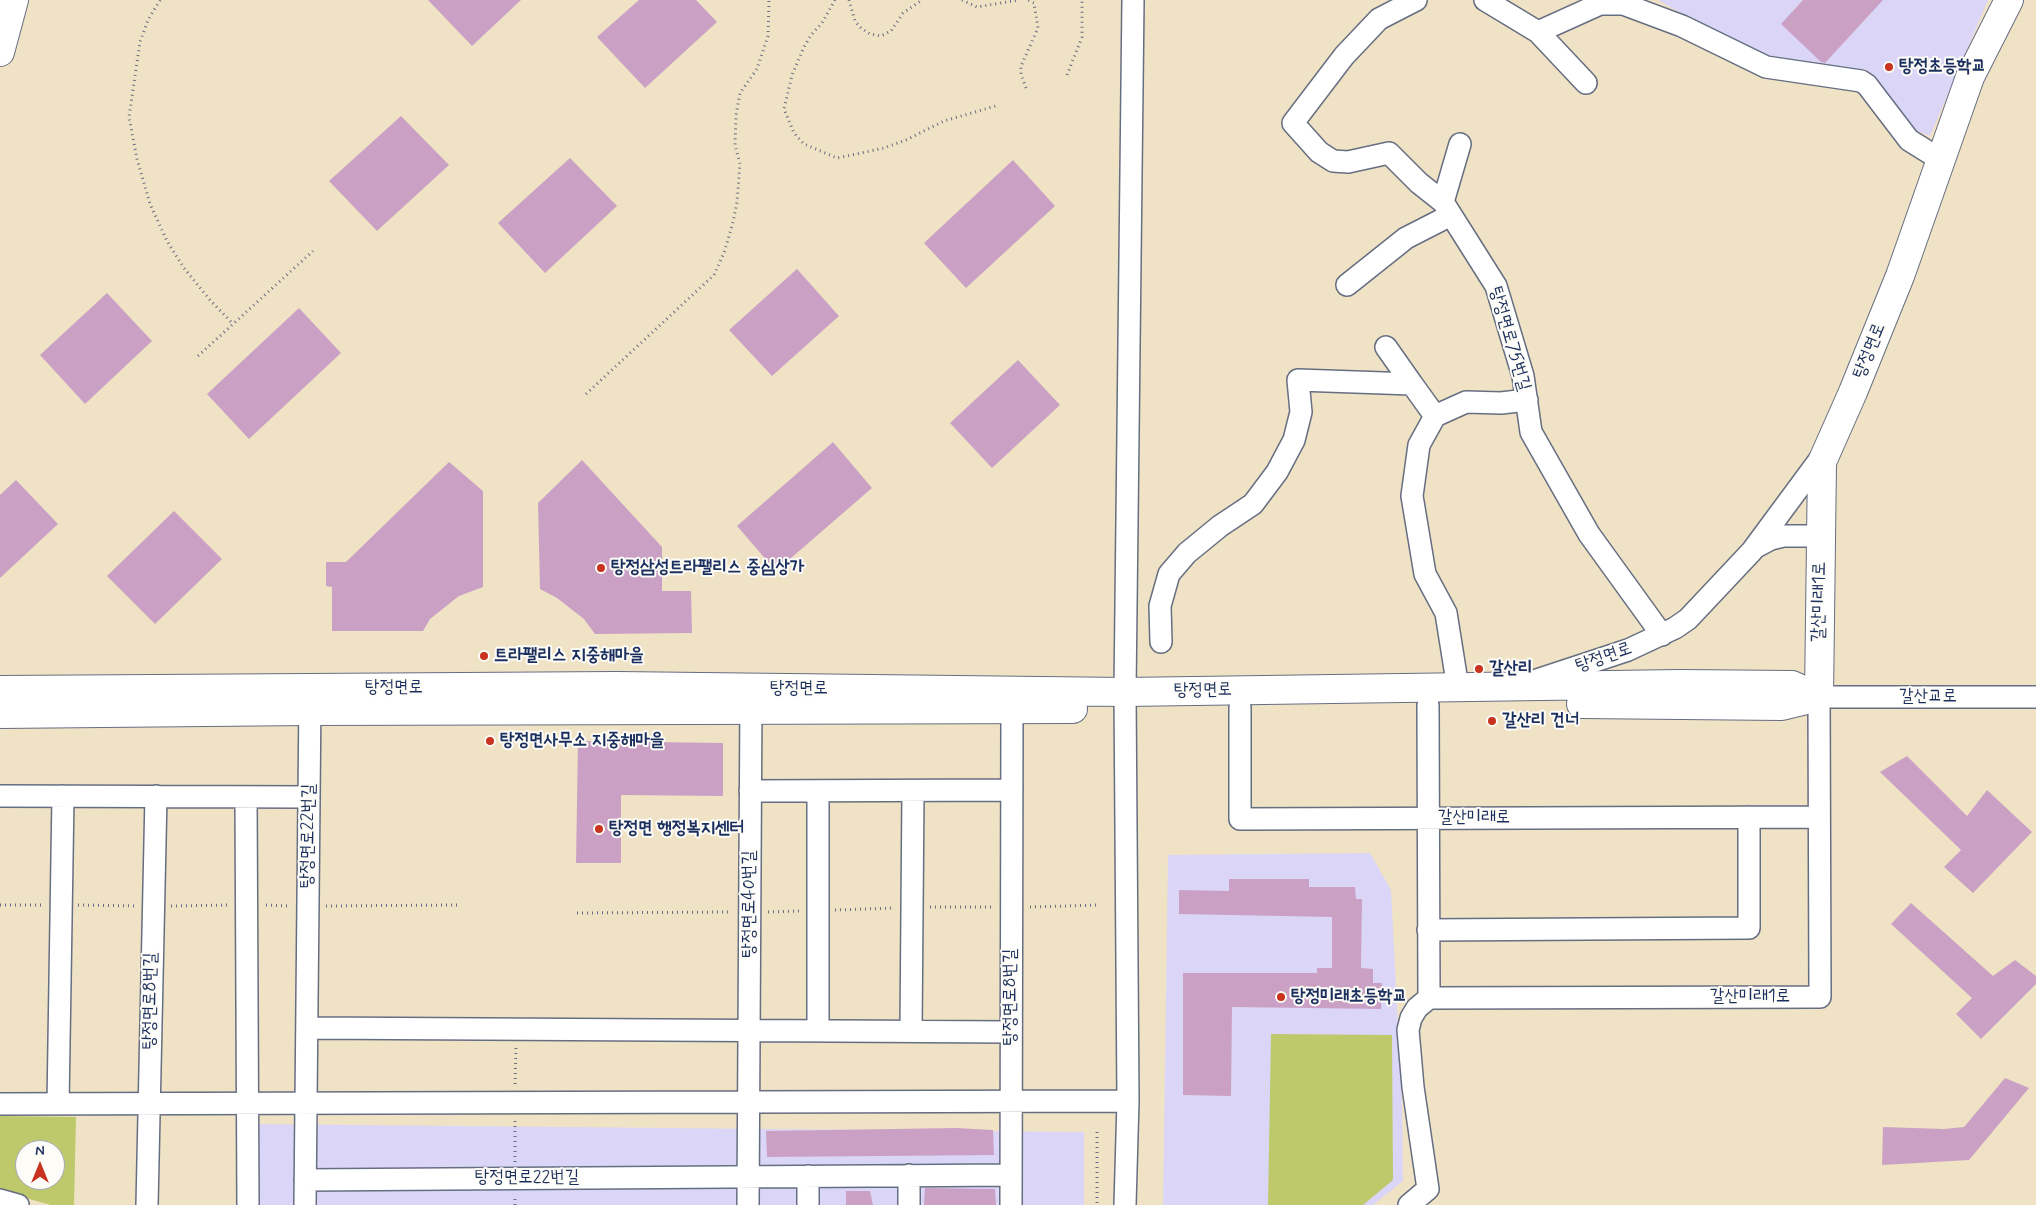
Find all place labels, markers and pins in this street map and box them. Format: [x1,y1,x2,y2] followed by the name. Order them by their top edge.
[1899,56,1986,78] place label: 탕정초등학교
[1883,61,1895,73] marker: 탕정초등학교
[611,557,804,579] place label: 탕정삼성트라팰리스 중심상가
[595,562,607,574] marker: 탕정삼성트라팰리스 중심상가
[494,645,644,667] place label: 트라팰리스 지중해마을
[478,650,490,662] marker: 트라팰리스 지중해마을
[1489,658,1532,680] place label: 갈산리
[1473,663,1485,675] marker: 갈산리
[1502,710,1579,732] place label: 갈산리 건너
[1486,715,1498,727] marker: 갈산리 건너
[500,730,664,752] place label: 탕정면사무소 지중해마을
[484,735,496,747] marker: 탕정면사무소 지중해마을
[609,818,744,840] place label: 탕정면 행정복지센터
[593,823,605,835] marker: 탕정면 행정복지센터
[1291,986,1407,1008] place label: 탕정미래초등학교
[1275,991,1287,1003] marker: 탕정미래초등학교

